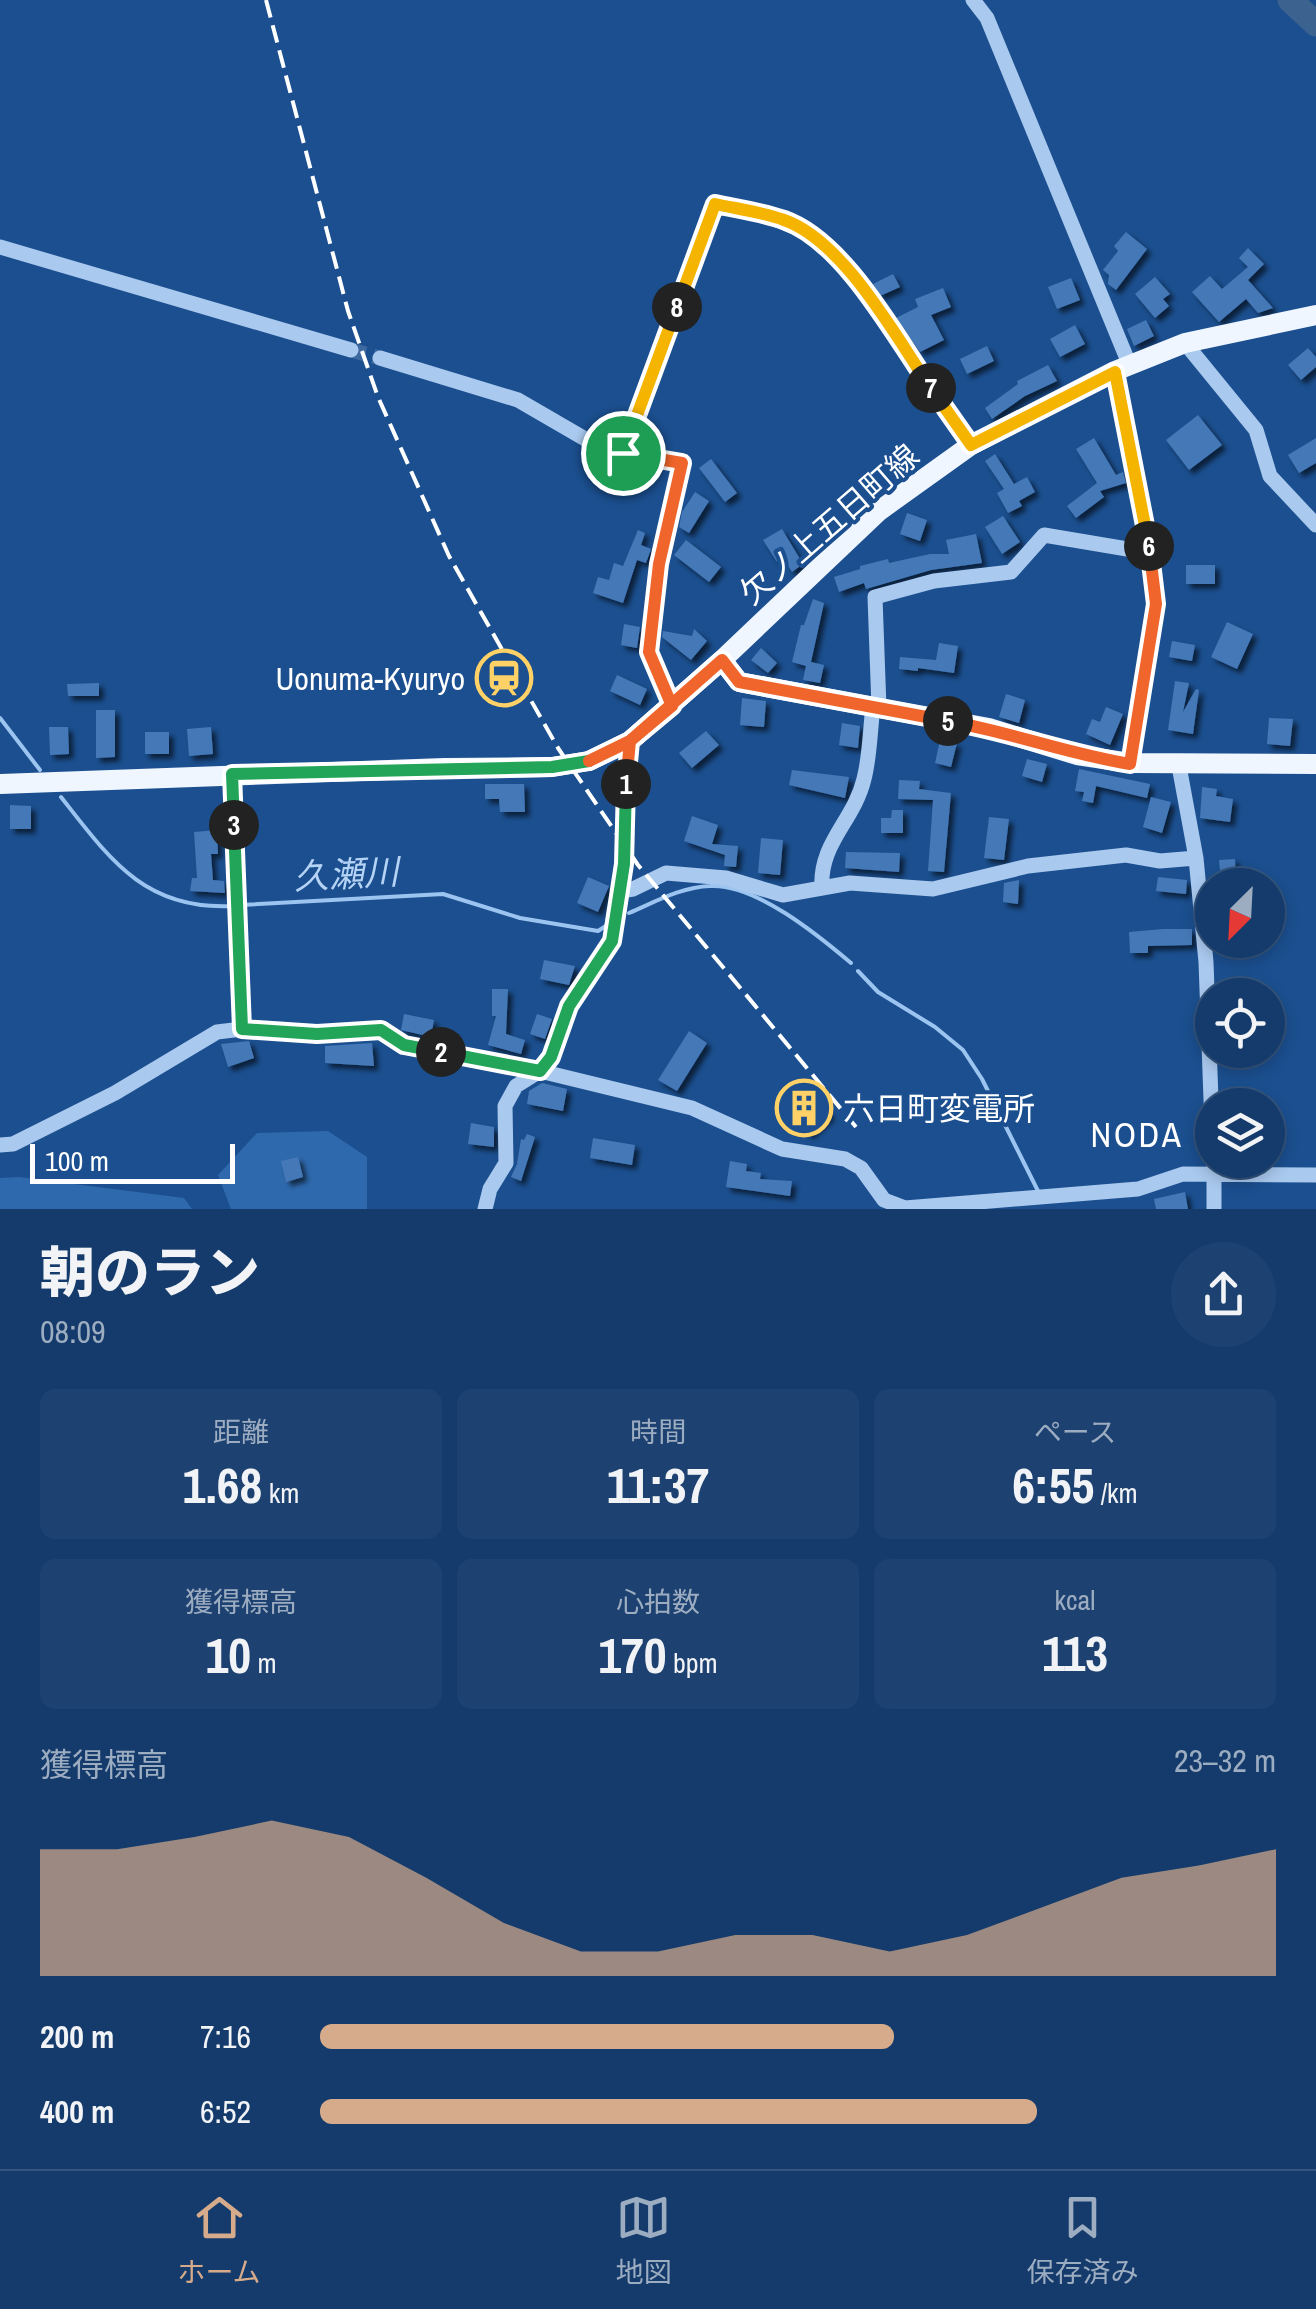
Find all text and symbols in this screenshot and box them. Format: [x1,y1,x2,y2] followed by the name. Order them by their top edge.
[652,282,702,332] pin: 8
[671,288,683,326] text: 8
[906,363,956,413] pin: 7
[925,369,937,407] text: 7
[581,411,666,496] pin
[596,426,651,481] icon: arrive
[730,434,928,614] street label: 欠ノ上五日町線
[1124,521,1174,571] pin: 6
[1143,527,1155,565] text: 6
[474,648,534,708] station icon: Uonuma-Kyuryo
[275,657,465,700] place label: Uonuma-Kyuryo
[923,696,973,746] pin: 5
[942,702,954,740] text: 5
[601,759,651,809] pin: 1
[620,765,632,803] text: 1
[209,800,259,850] pin: 3
[228,806,240,844] text: 3
[292,848,404,900] water label: 久瀬川
[1195,868,1285,958] north arrow
[1195,868,1285,1178] map controls
[1195,978,1285,1068] button: locate
[416,1027,466,1077] pin: 2
[435,1033,447,1071] text: 2
[774,1078,834,1138] building icon: 六日町変電所
[843,1087,1035,1130] place label: 六日町変電所
[1195,1088,1285,1178] button: layers
[1091,1111,1183,1158] district label: NODA
[30,1139,235,1184] scale bar
[45,1142,109,1180] text: 100 m
[40,1235,260,1309] text: 朝のラン
[1171,1242,1276,1347] button: share
[40,1310,106,1353] text: 08:09
[213,1413,269,1451] text: 距離
[630,1413,686,1451] text: 時間
[1034,1413,1116,1451] text: ペース
[183,1451,262,1519] text: 1.68
[607,1451,709,1519] text: 11:37
[1012,1451,1094,1519] text: 6:55
[262,1474,299,1512] text: km
[1094,1474,1138,1512] text: /km
[1055,1581,1095,1619] text: kcal
[185,1583,297,1621] text: 獲得標高
[616,1583,700,1621] text: 心拍数
[1042,1619,1108,1687] text: 113
[205,1621,251,1689] text: 10
[598,1621,667,1689] text: 170
[251,1644,277,1682] text: m
[667,1644,718,1682] text: bpm
[1174,1739,1276,1782] text: 23–32 m
[40,1743,168,1786] text: 獲得標高
[40,2015,114,2058] text: 200 m
[200,2015,251,2058] text: 7:16
[40,2090,114,2133] text: 400 m
[200,2090,251,2133] text: 6:52
[177,2190,261,2291] tab: ホーム
[616,2190,672,2291] tab: 地図
[1026,2190,1139,2291] tab: 保存済み

